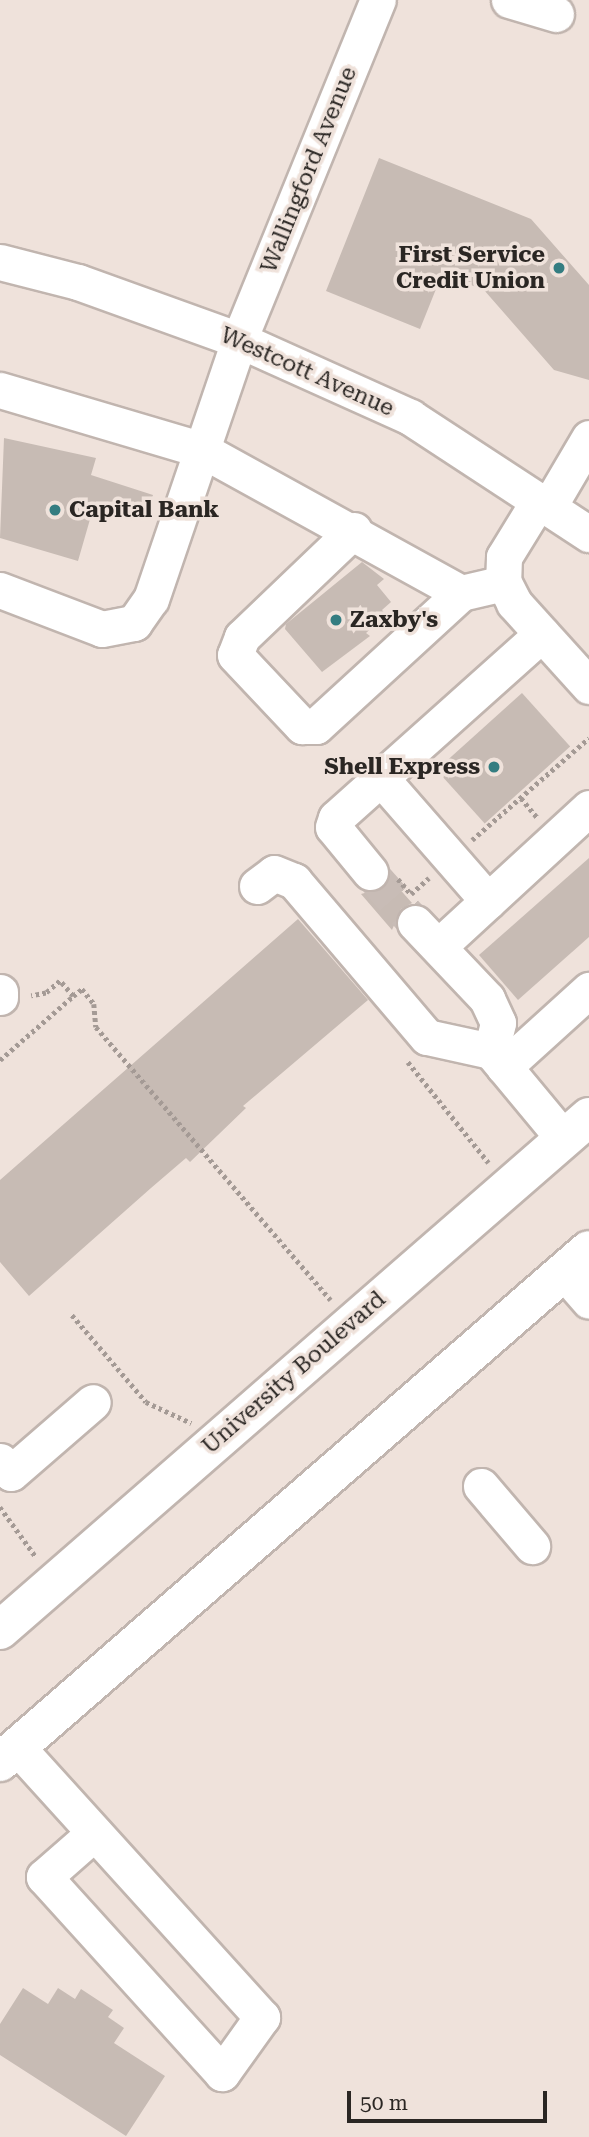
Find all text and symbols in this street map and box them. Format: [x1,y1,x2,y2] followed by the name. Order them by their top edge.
[255,63,363,277] street label: Wallingford Avenue
[396,241,545,295] place label: First Service Credit Union
[551,260,567,276] marker: First Service Credit Union
[216,321,398,423] street label: Westcott Avenue
[69,496,219,524] place label: Capital Bank
[47,502,63,518] marker: Capital Bank
[350,606,438,634] place label: Zaxby's
[328,612,344,628] marker: Zaxby's
[324,753,480,781] place label: Shell Express
[486,759,502,775] marker: Shell Express
[197,1286,391,1460] street label: University Boulevard
[351,2078,550,2122] scale bar
[360,2091,408,2115] text: 50 m

